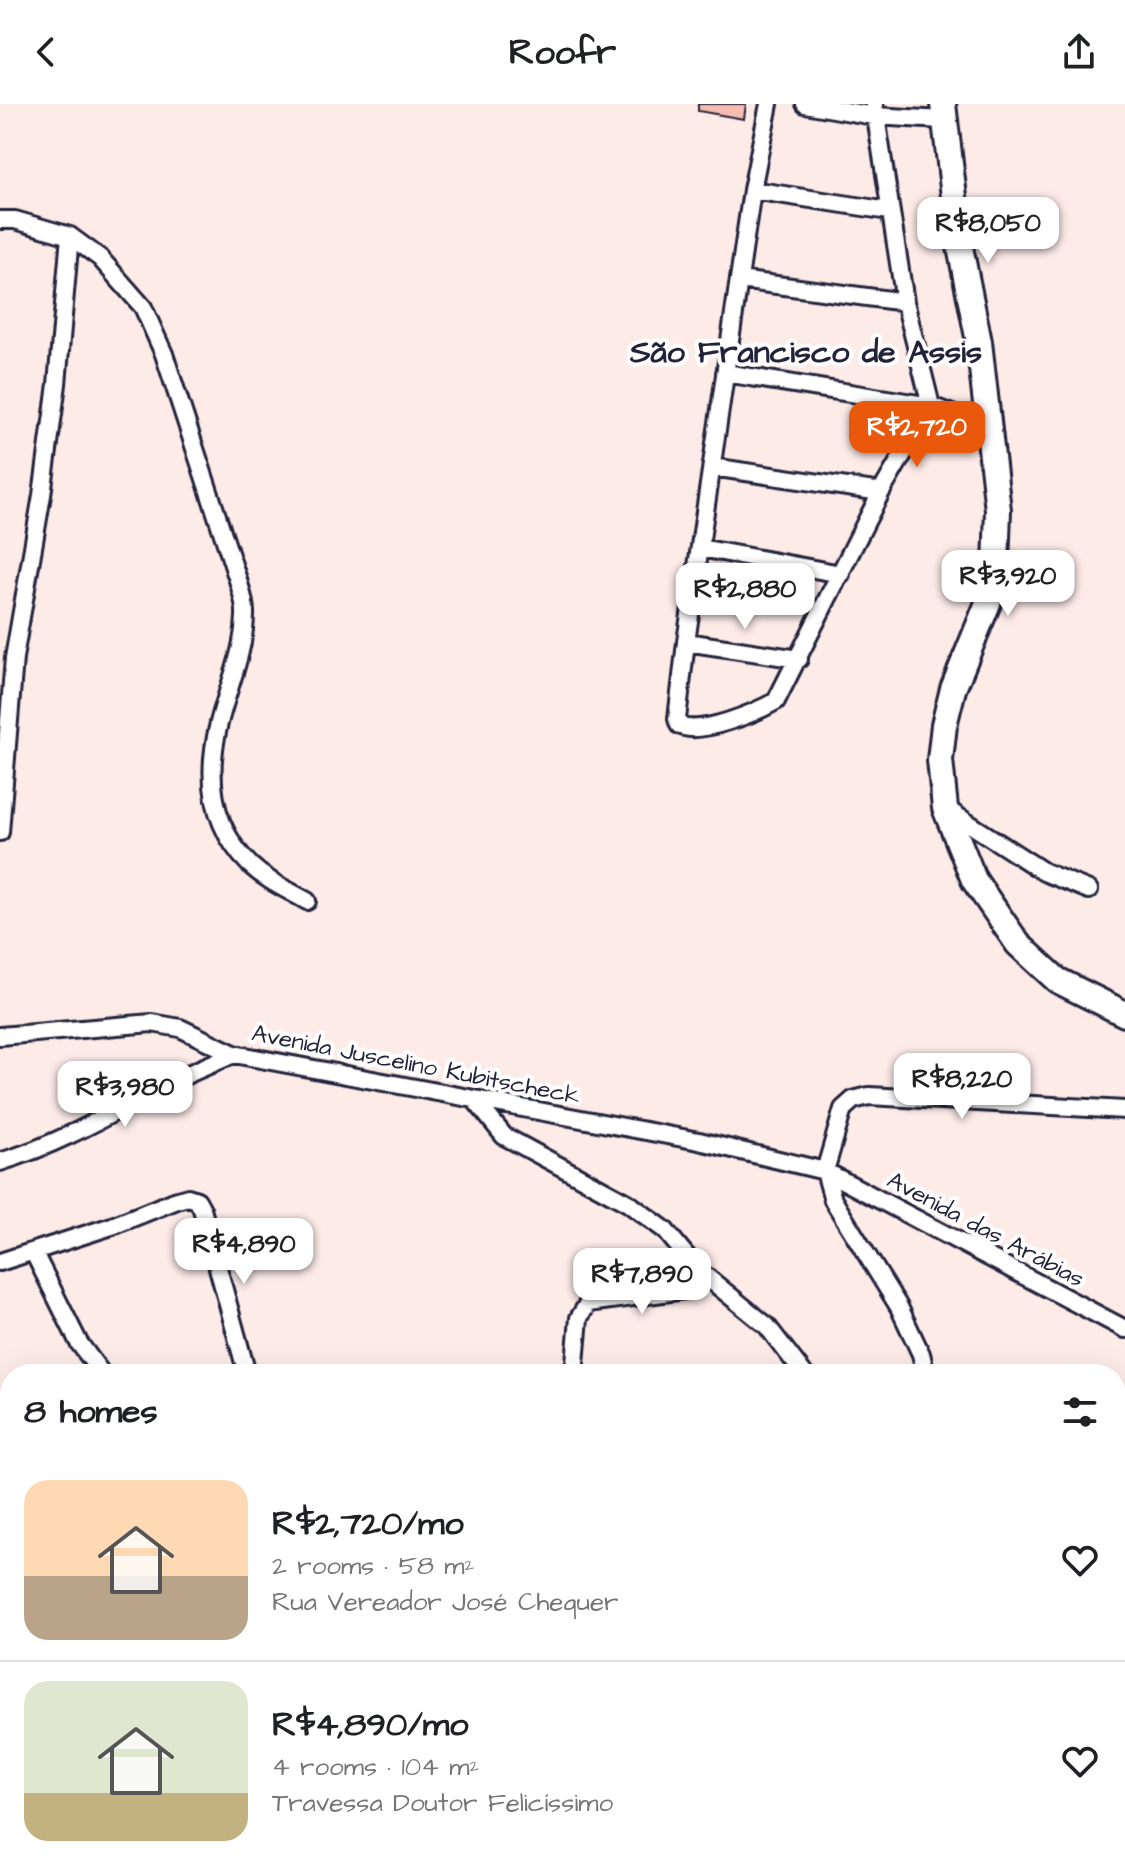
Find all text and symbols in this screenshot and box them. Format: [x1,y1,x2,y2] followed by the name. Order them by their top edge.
[509,27,616,78] text: Roofr
[24,30,68,74] icon: back
[1057,30,1101,74] icon: share
[914,197,1062,265] pin: R$8,050
[935,205,1041,241] text: R$8,050
[629,330,982,375] district label: São Francisco de Assis
[843,401,991,469] pin: R$2,720
[867,409,967,445] text: R$2,720
[934,550,1082,618] pin: R$3,920
[960,558,1056,594] text: R$3,920
[671,563,819,631] pin: R$2,880
[694,571,796,607] text: R$2,880
[249,1016,583,1114] street label: Avenida Juscelino Kubitscheck
[888,1053,1036,1121] pin: R$8,220
[51,1061,199,1129] pin: R$3,980
[912,1061,1012,1097] text: R$8,220
[76,1069,174,1105] text: R$3,980
[881,1163,1090,1296] street label: Avenida das Arábias
[170,1218,318,1286] pin: R$4,890
[192,1226,296,1262] text: R$4,890
[568,1248,716,1316] pin: R$7,890
[591,1256,693,1292] text: R$7,890
[24,1388,158,1436] text: 8 homes
[1058,1390,1102,1434] icon: filters
[272,1500,464,1548] text: R$2,720/mo
[88,1512,184,1608] icon: home
[1058,1538,1102,1582] icon: heart
[272,1548,474,1584] text: 2 rooms · 58 m²
[272,1584,618,1620] text: Rua Vereador José Chequer
[272,1701,468,1749] text: R$4,890/mo
[88,1713,184,1809] icon: home
[1058,1739,1102,1783] icon: heart
[272,1749,479,1785] text: 4 rooms · 104 m²
[272,1785,613,1821] text: Travessa Doutor Felicíssimo

